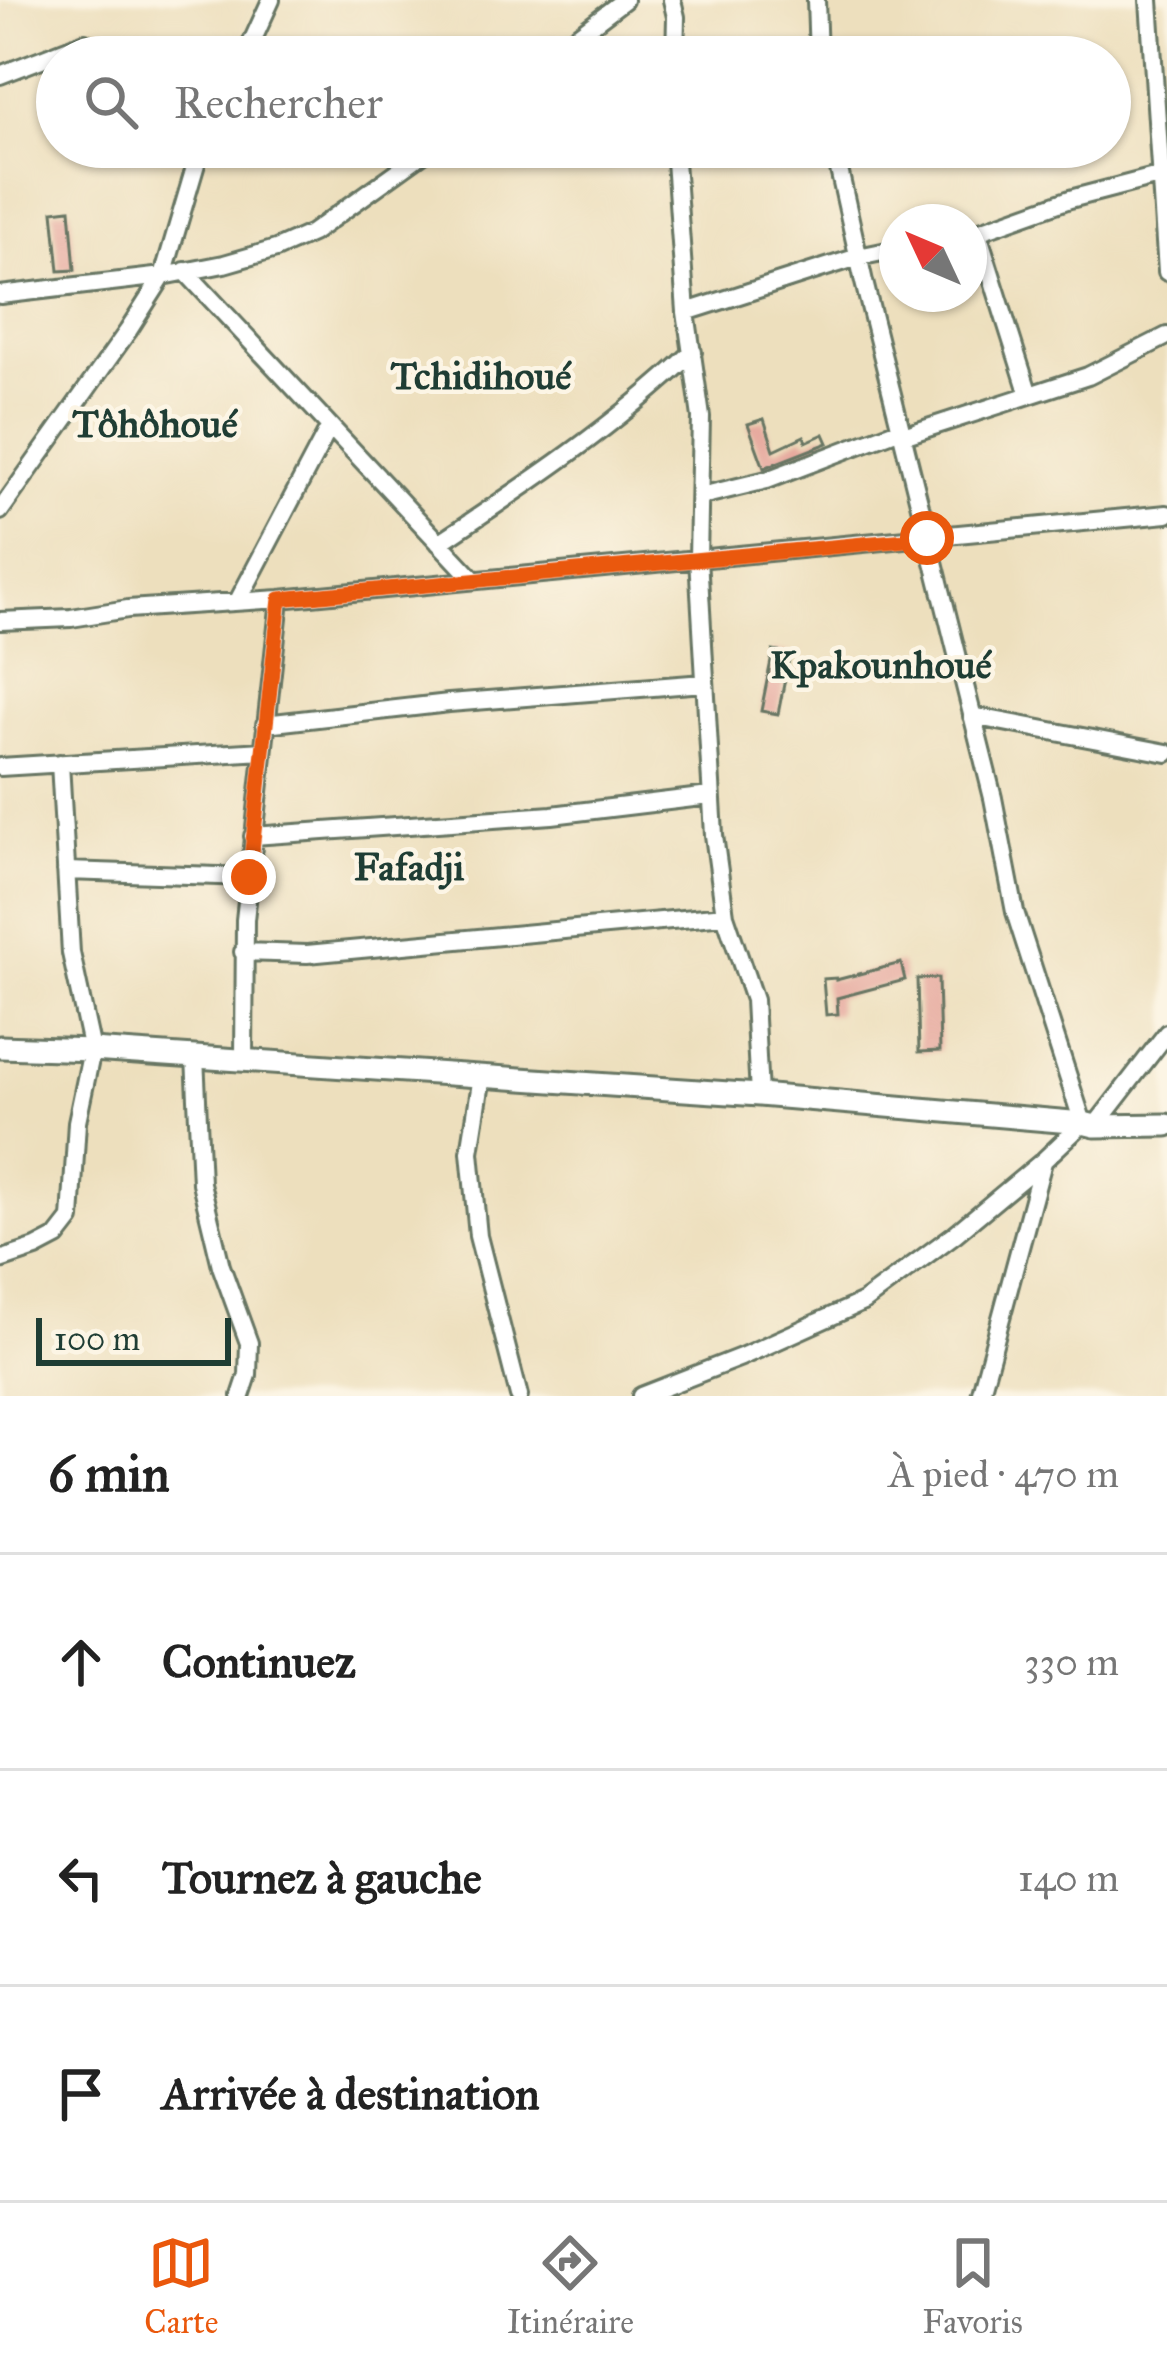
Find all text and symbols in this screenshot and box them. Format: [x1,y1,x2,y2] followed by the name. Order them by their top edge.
[36,36,1131,168] search box
[78,69,144,135] icon: search
[174,75,383,130] text: Rechercher
[879,204,987,312] north arrow
[390,352,572,400] district label: Tchidihoué
[72,400,238,448] district label: Tôhôhoué
[900,511,954,565] route start
[770,641,993,689] district label: Kpakounhoué
[354,843,465,891] district label: Fafadji
[222,850,276,904] route end
[36,1312,231,1365] scale bar
[54,1319,140,1359] text: 100 m
[48,1443,170,1505] text: 6 min
[888,1450,1119,1498] text: À pied · 470 m
[48,1629,114,1695] icon: ahead
[162,1634,356,1689] text: Continuez
[1024,1638,1119,1686] text: 330 m
[48,1845,114,1911] icon: left
[162,1850,482,1905] text: Tournez à gauche
[1018,1854,1119,1902] text: 140 m
[48,2061,114,2127] icon: arrive
[162,2066,540,2121] text: Arrivée à destination
[144,2230,218,2342] tab: Carte
[507,2230,634,2342] tab: Itinéraire
[922,2230,1023,2342] tab: Favoris

